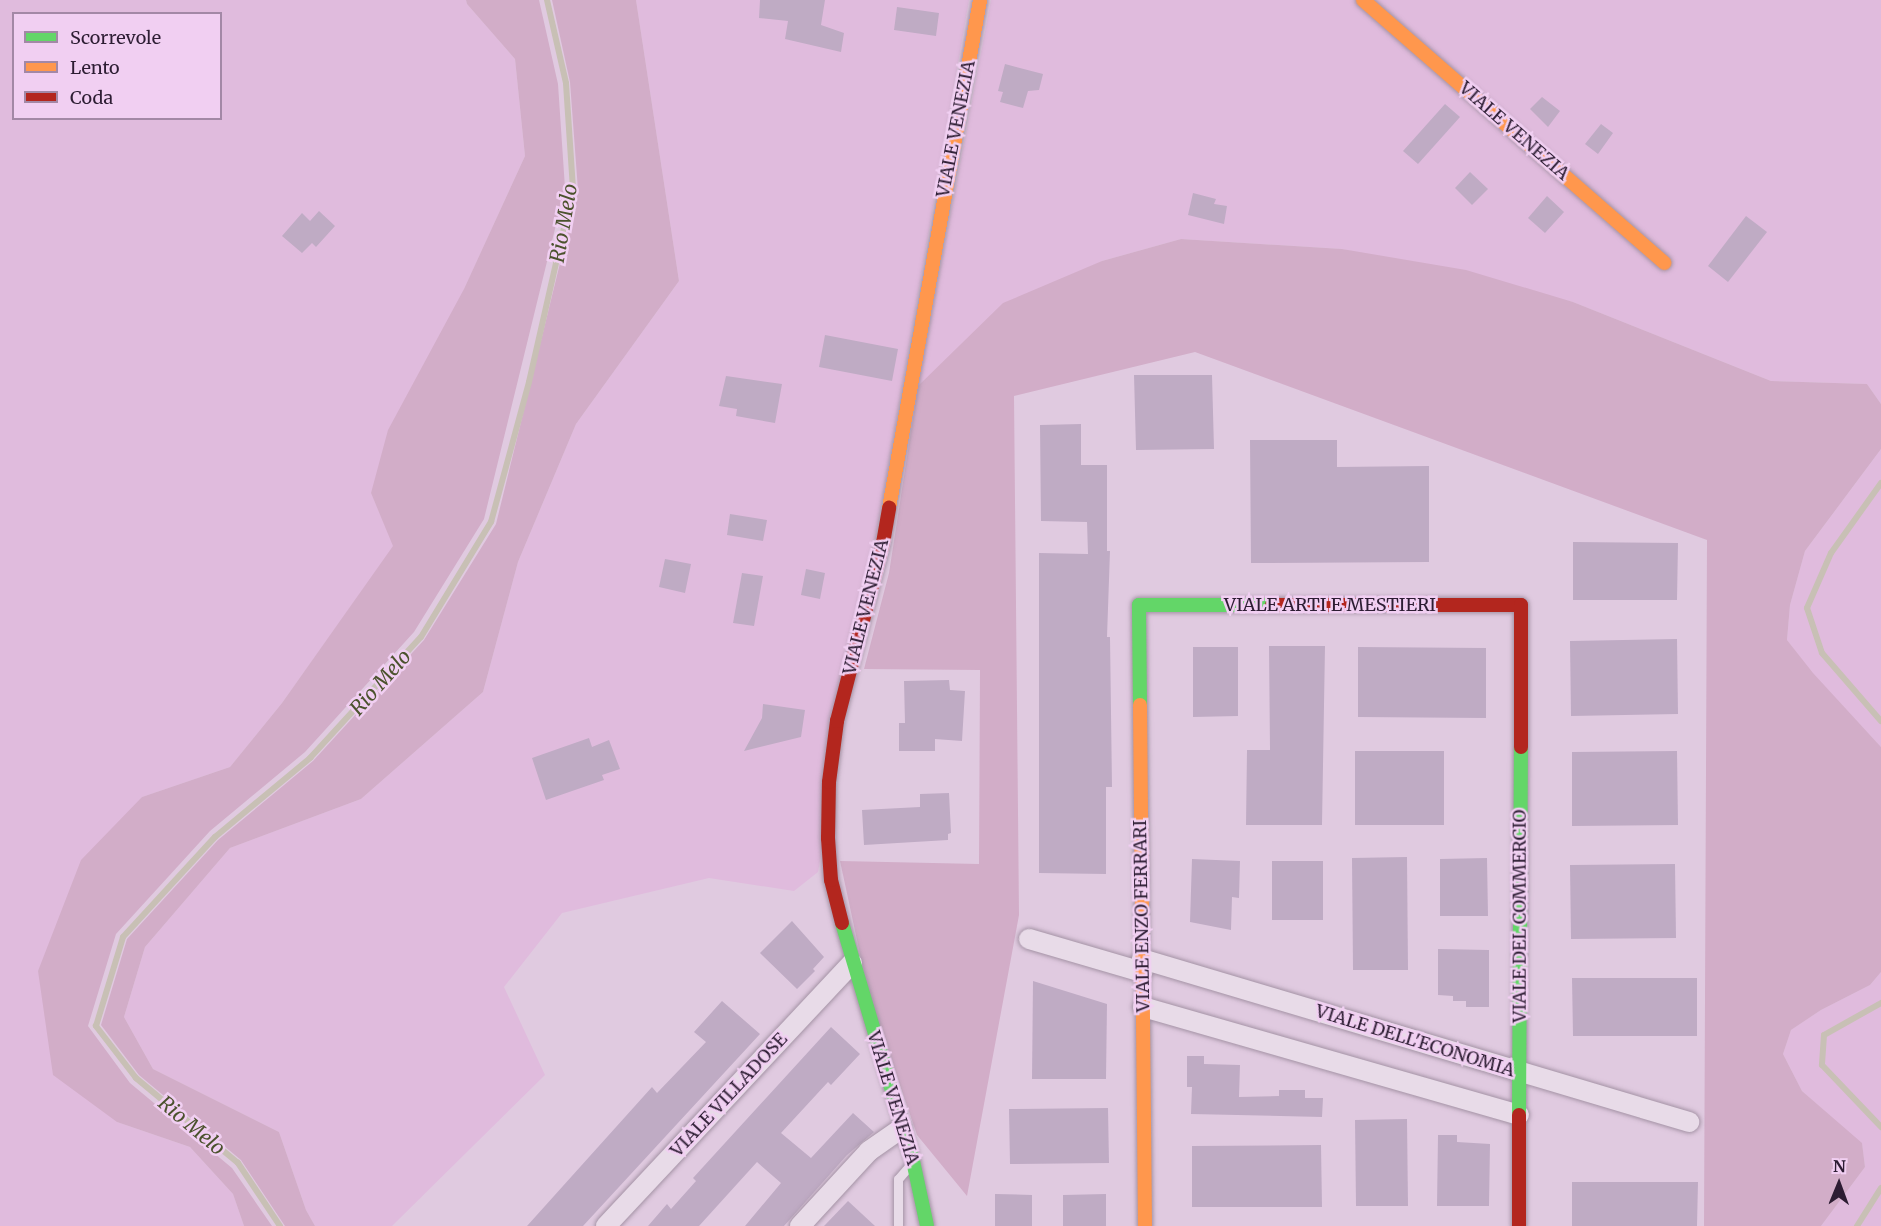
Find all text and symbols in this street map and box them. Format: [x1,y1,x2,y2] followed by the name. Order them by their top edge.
[12,12,222,120] legend
[70,26,161,49] text: Scorrevole
[70,56,120,79] text: Lento
[932,59,980,199] street label: VIALE VENEZIA
[1455,77,1573,185] street label: VIALE VENEZIA
[70,86,113,109] text: Coda
[544,182,582,264] water label: Rio Melo
[839,537,893,677] street label: VIALE VENEZIA
[1224,594,1436,616] street label: VIALE ARTI E MESTIERI
[344,644,416,720] water label: Rio Melo
[1509,809,1531,1023] street label: VIALE DEL COMMERCIO
[1130,820,1154,1012] street label: VIALE ENZO FERRARI
[1313,1000,1517,1082] street label: VIALE DELL'ECONOMIA
[862,1028,924,1168] street label: VIALE VENEZIA
[666,1029,792,1161] street label: VIALE VILLADOSE
[154,1090,230,1160] water label: Rio Melo
[1809,1154,1869,1214] north arrow
[1833,1156,1846,1176] text: N

